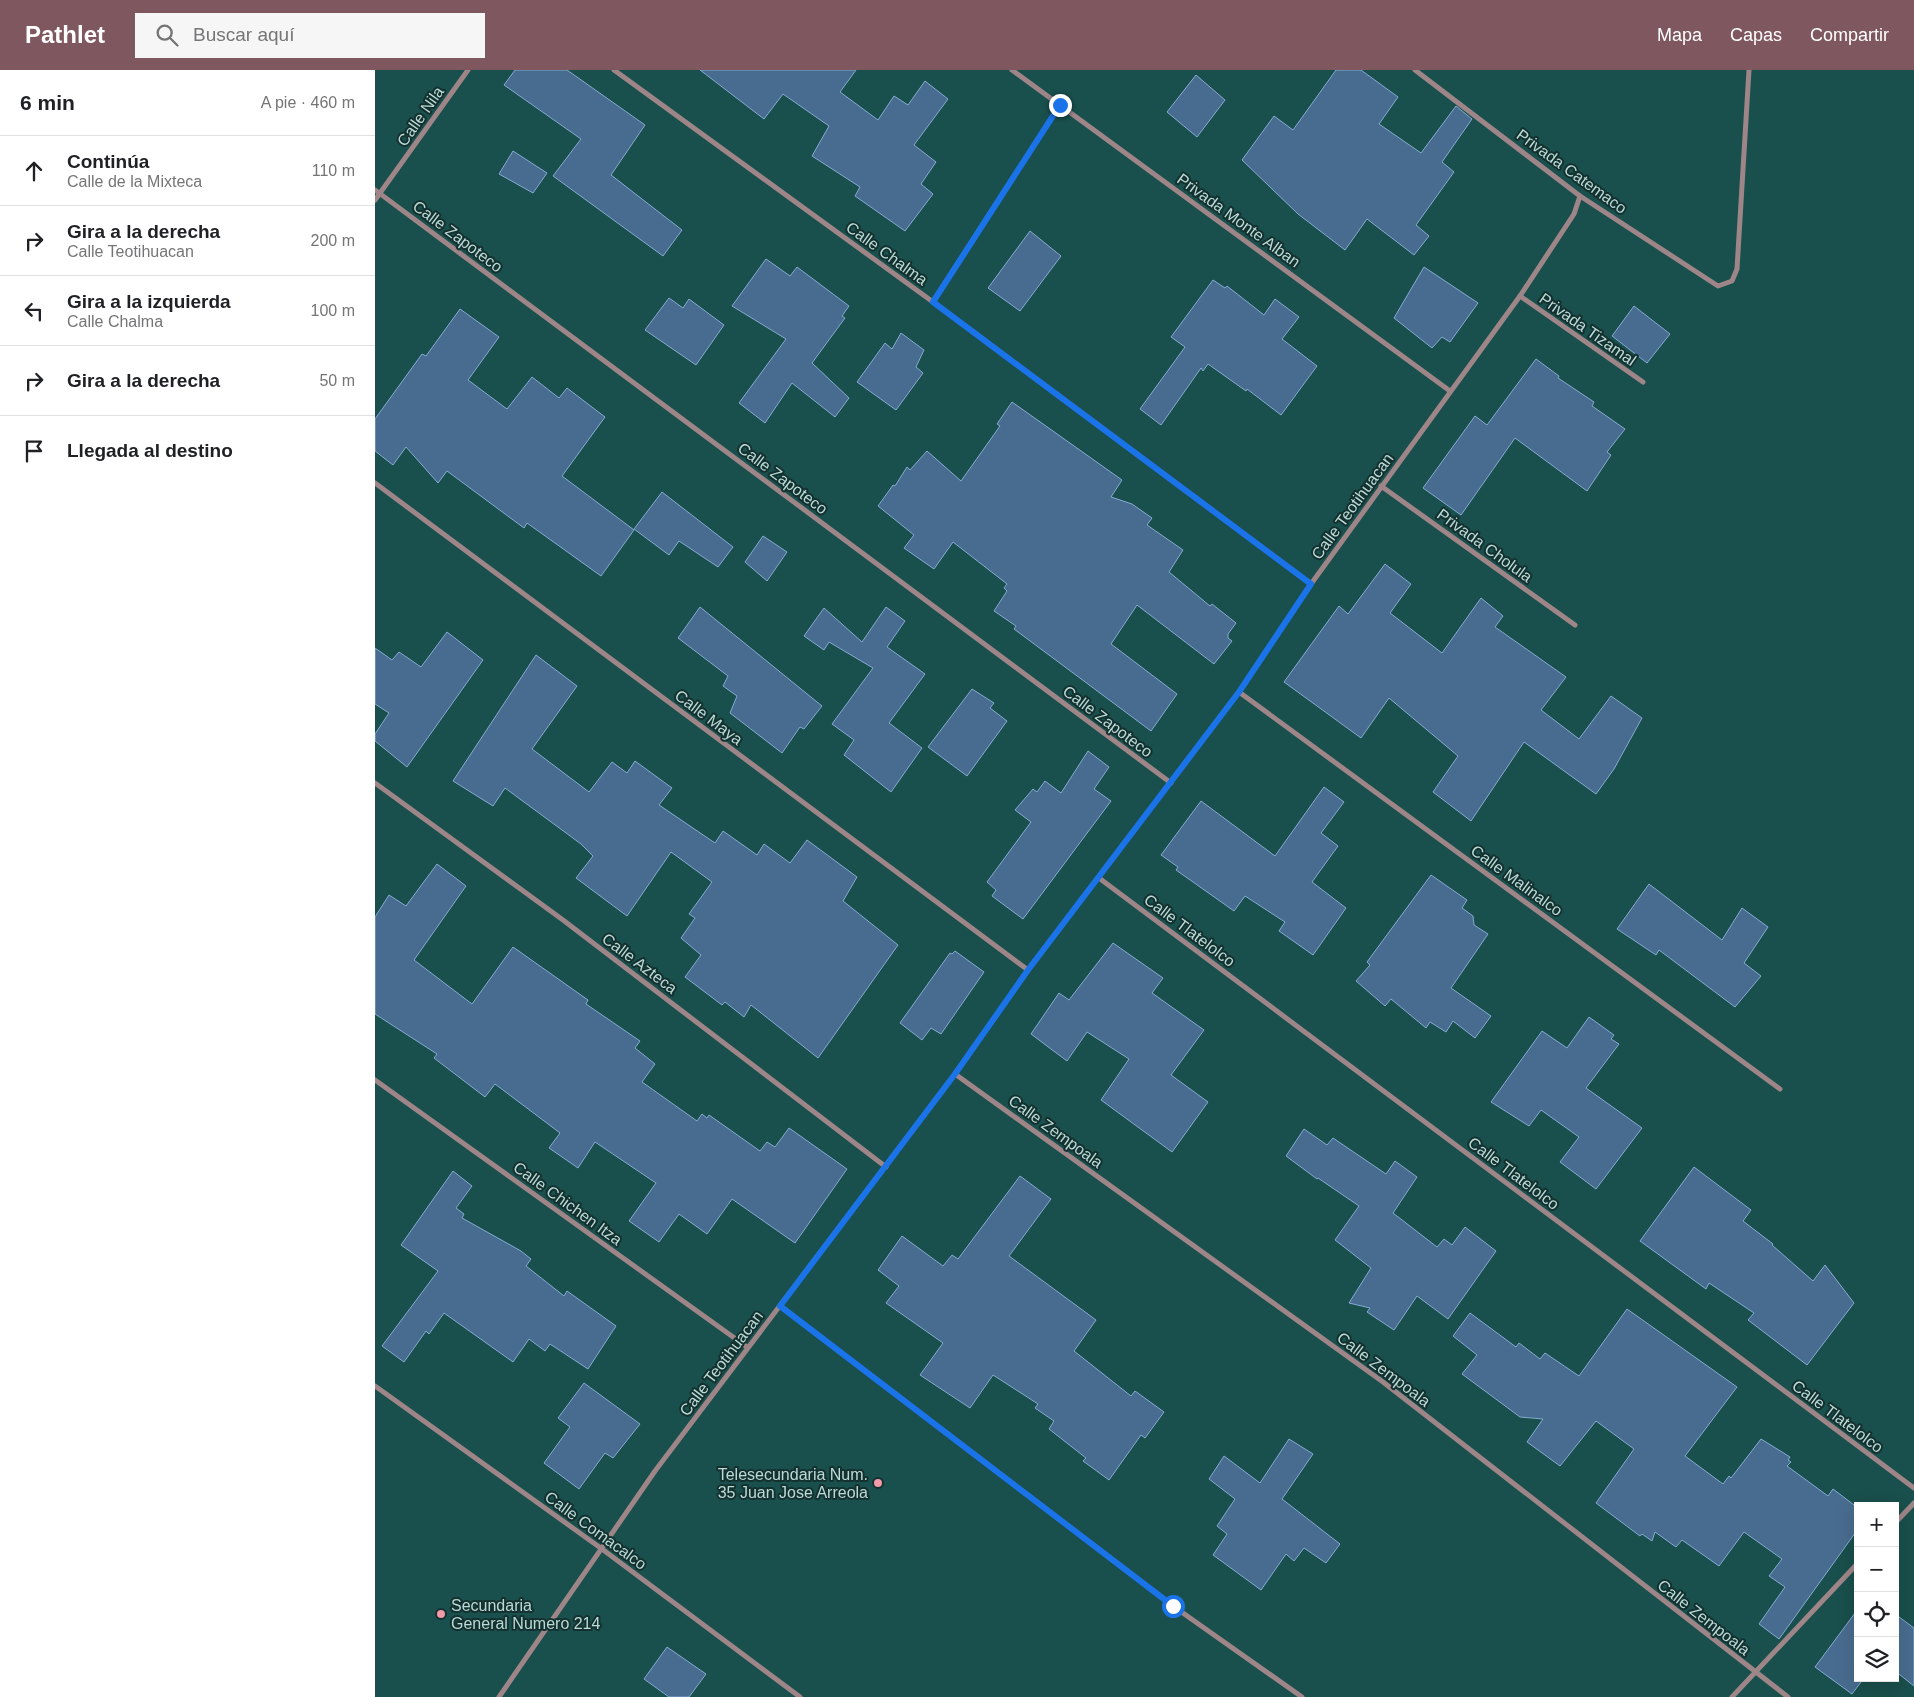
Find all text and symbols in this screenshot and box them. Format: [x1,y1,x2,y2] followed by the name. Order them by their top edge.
[135,13,485,58] search box
[25,21,105,48] text: Pathlet
[153,21,181,49] icon: search
[193,24,294,45] text: Buscar aquí
[1657,25,1702,45] text: Mapa
[1730,25,1782,45] text: Capas
[1810,25,1889,45] text: Compartir
[394,83,447,149] street label: Calle Nila
[20,91,75,114] text: 6 min
[261,94,355,111] text: A pie · 460 m
[1049,94,1072,117] route end
[1513,126,1630,217] street label: Privada Catemaco
[67,151,149,172] text: Continúa
[20,157,48,185] icon: ahead
[312,162,355,179] text: 110 m
[1174,170,1303,271] street label: Privada Monte Alban
[67,173,202,190] text: Calle de la Mixteca
[410,197,506,276] street label: Calle Zapoteco
[843,218,931,289] street label: Calle Chalma
[67,221,220,242] text: Gira a la derecha
[20,227,48,255] icon: right
[311,232,355,249] text: 200 m
[67,243,194,260] text: Calle Teotihuacan
[1536,290,1639,369] street label: Privada Tizamal
[67,291,231,312] text: Gira a la izquierda
[20,297,48,325] icon: left
[311,302,355,319] text: 100 m
[67,313,163,330] text: Calle Chalma
[20,367,48,395] icon: right
[67,370,220,391] text: Gira a la derecha
[319,372,355,389] text: 50 m
[20,437,48,465] icon: arrive
[735,439,831,518] street label: Calle Zapoteco
[67,440,233,461] text: Llegada al destino
[1308,450,1397,563] street label: Calle Teotihuacan
[1434,505,1535,586] street label: Privada Cholula
[1060,682,1156,761] street label: Calle Zapoteco
[672,687,746,748] street label: Calle Maya
[1468,842,1566,919] street label: Calle Malinalco
[1141,891,1238,970] street label: Calle Tlatelolco
[599,930,680,997] street label: Calle Azteca
[1005,1092,1106,1171] street label: Calle Zempoala
[1465,1134,1562,1213] street label: Calle Tlatelolco
[510,1158,625,1249] street label: Calle Chichen Itza
[676,1308,766,1419] street label: Calle Teotihuacan
[1334,1329,1434,1410] street label: Calle Zempoala
[1789,1377,1886,1456] street label: Calle Tlatelolco
[718,1466,868,1501] place label: Telesecundaria Num. 35 Juan Jose Arreola
[872,1477,884,1489] marker: Telesecundaria Num. 35 Juan Jose Arreola
[542,1488,650,1573] street label: Calle Comacalco
[1854,1502,1899,1682] map controls
[1854,1502,1899,1547] button: +
[1854,1547,1899,1592] button: −
[1654,1576,1753,1659] street label: Calle Zempoala
[1854,1592,1899,1637] button: locate
[1162,1595,1185,1618] route start
[451,1597,601,1632] place label: Secundaria General Numero 214
[435,1608,447,1620] marker: Secundaria General Numero 214
[1854,1637,1899,1682] button: layers

